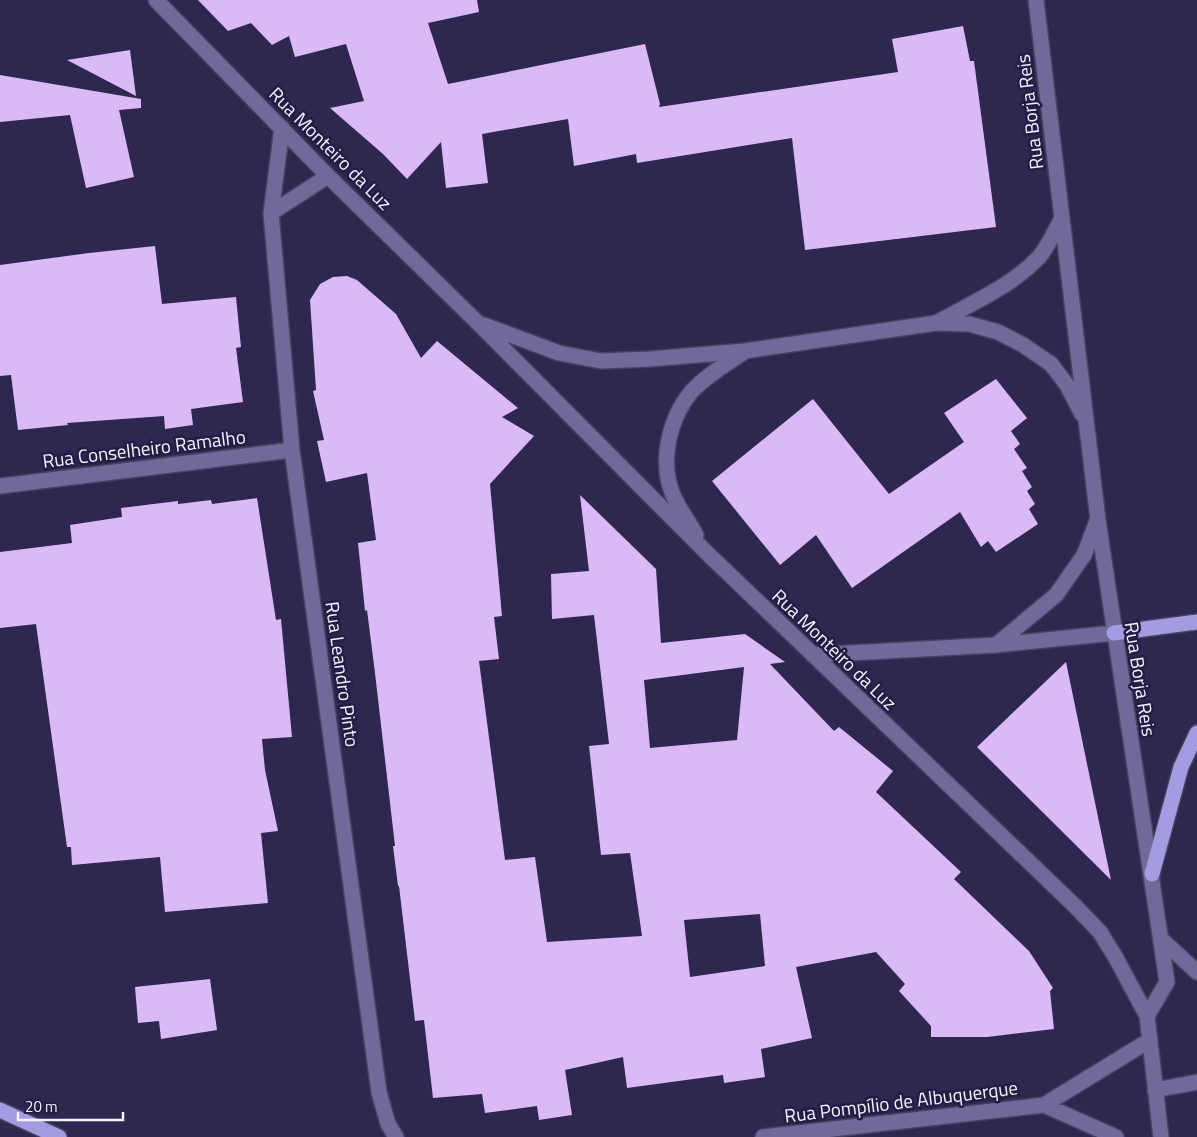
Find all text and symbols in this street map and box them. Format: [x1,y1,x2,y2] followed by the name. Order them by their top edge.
[1008,53,1050,171] street label: Rua Borja Reis
[263,80,399,216] street label: Rua Monteiro da Luz
[41,421,247,475] street label: Rua Conselheiro Ramalho
[766,582,904,716] street label: Rua Monteiro da Luz
[318,599,368,749] street label: Rua Leandro Pinto
[1118,620,1164,739] street label: Rua Borja Reis
[783,1072,1019,1130] street label: Rua Pompílio de Albuquerque
[18,1090,122,1122] scale bar
[25,1095,58,1118] text: 20 m

